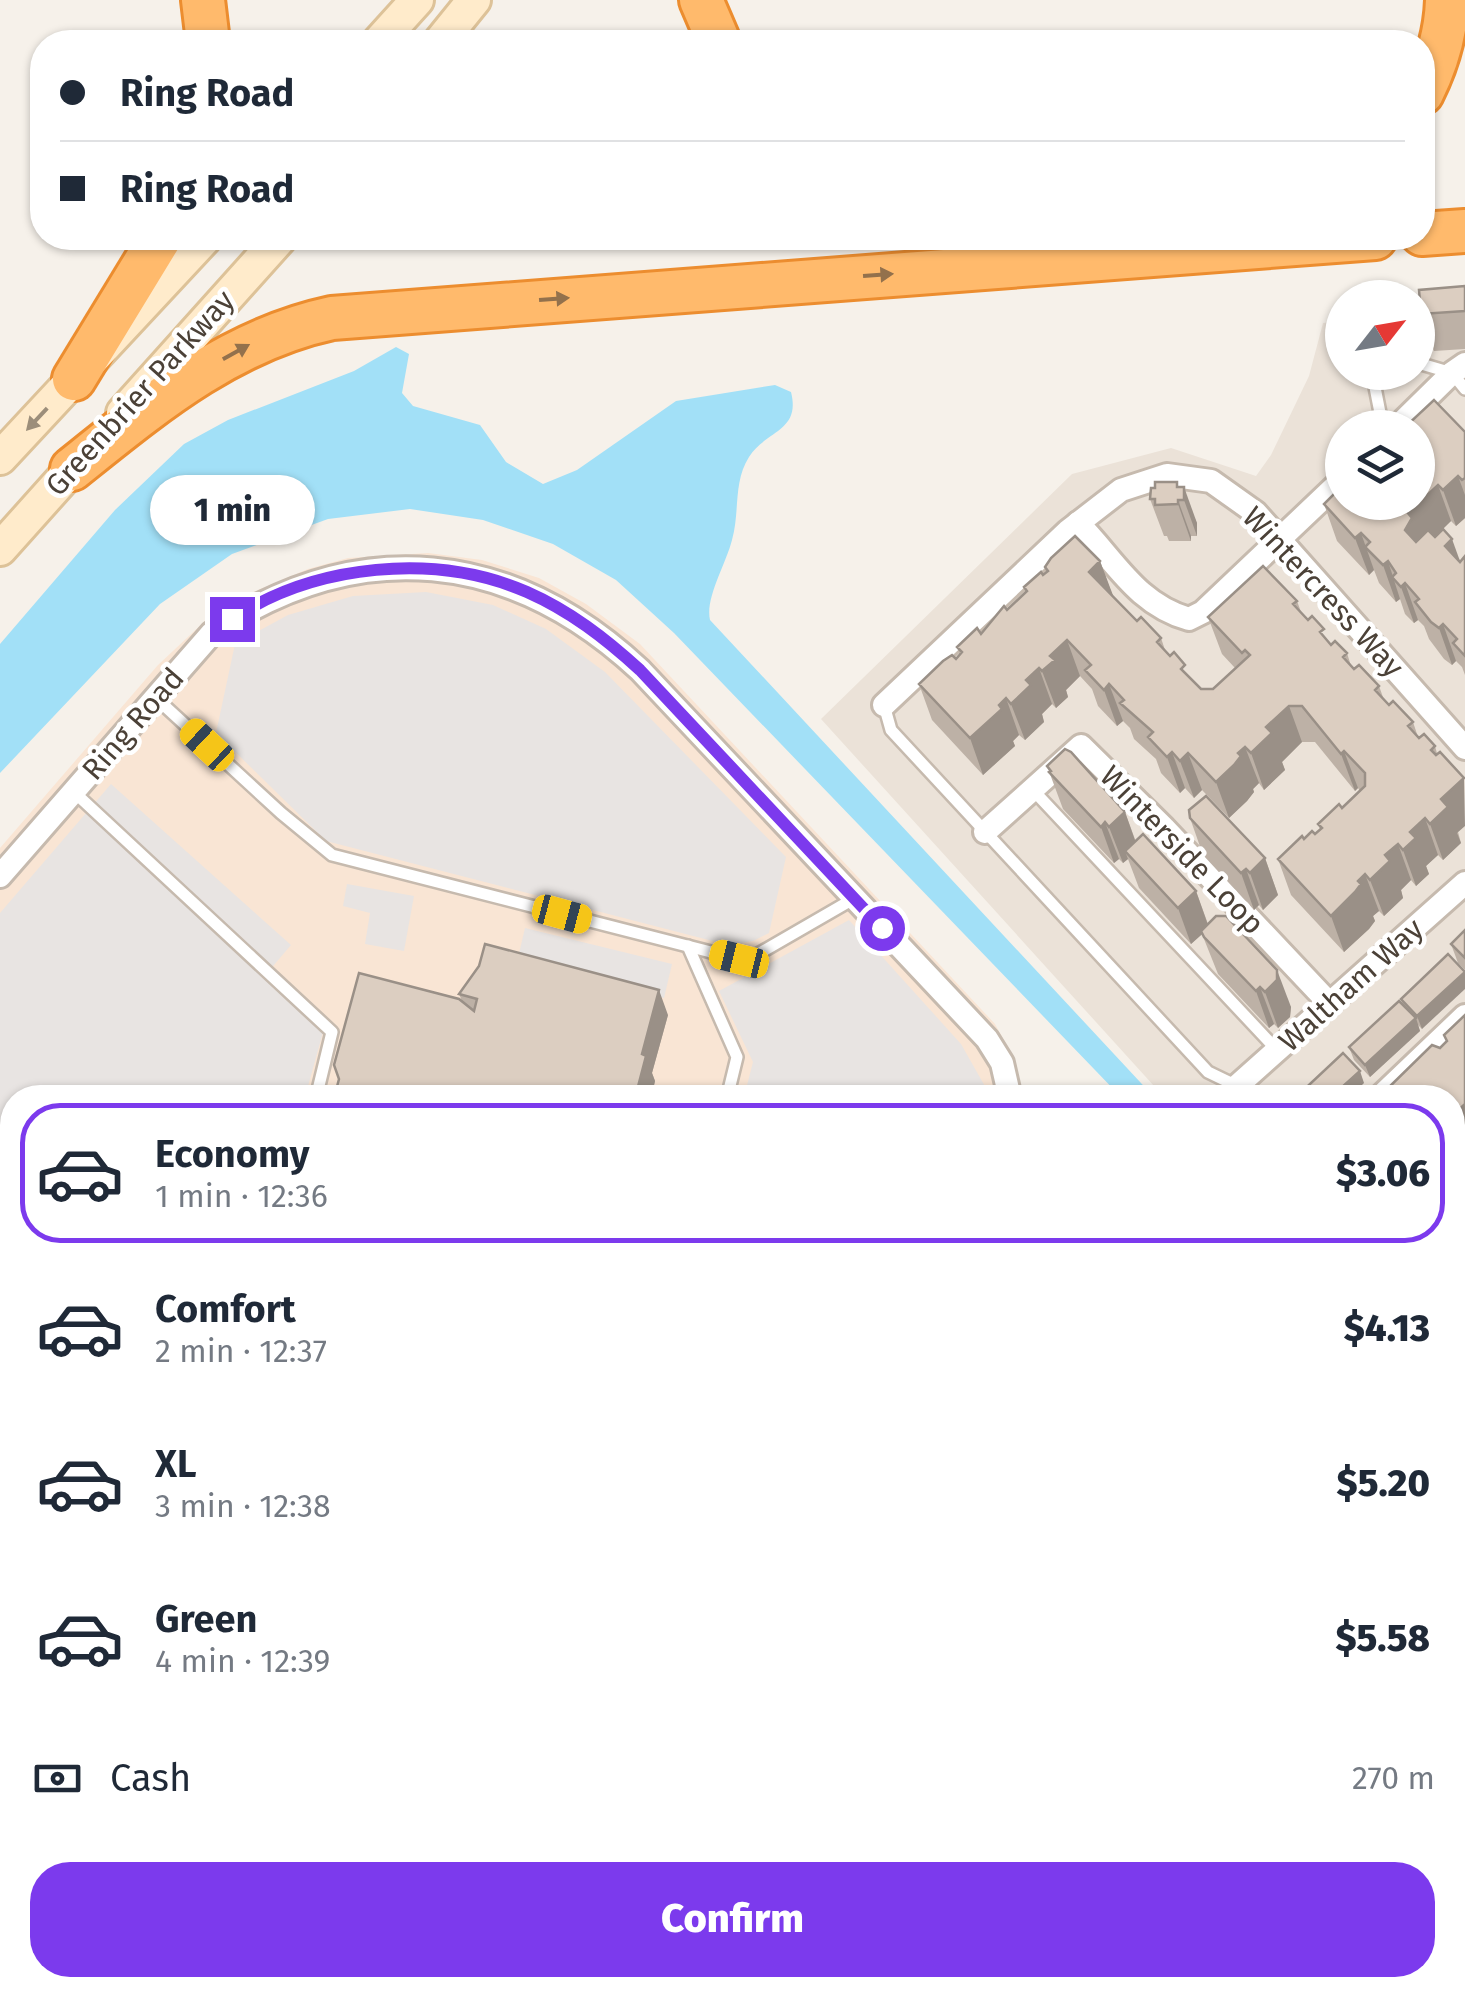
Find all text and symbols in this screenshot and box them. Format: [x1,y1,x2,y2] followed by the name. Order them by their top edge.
[120,70,294,116] text: Ring Road
[120,166,294,212] text: Ring Road
[863,266,895,282] one-way arrow
[1325,280,1435,390] north arrow
[1325,280,1435,520] map controls
[38,283,242,503] street label: Greenbrier Parkway
[539,291,571,307] one-way arrow
[222,343,251,360] one-way arrow
[26,407,49,431] one-way arrow
[1325,410,1435,520] button: layers
[150,474,314,544] callout: 1 min
[194,491,271,529] text: 1 min
[1235,499,1411,685] street label: Wintercress Way
[210,597,255,642] route end
[75,661,191,787] street label: Ring Road
[175,714,239,776] car
[1092,758,1272,942] street label: Winterside Loop
[529,892,595,936] car
[860,906,905,951] route start
[1271,911,1431,1059] street label: Waltham Way
[706,937,772,981] car
[35,1128,125,1218] icon: car
[155,1131,310,1177] text: Economy
[1336,1150,1430,1196] text: $3.06
[155,1177,328,1215] text: 1 min · 12:36
[35,1283,125,1373] icon: car
[155,1286,296,1332] text: Comfort
[1344,1305,1430,1351] text: $4.13
[155,1332,327,1370] text: 2 min · 12:37
[35,1438,125,1528] icon: car
[155,1441,197,1487] text: XL
[1337,1460,1430,1506] text: $5.20
[155,1487,331,1525] text: 3 min · 12:38
[35,1593,125,1683] icon: car
[155,1596,258,1642] text: Green
[1335,1615,1430,1661] text: $5.58
[155,1642,330,1680] text: 4 min · 12:39
[30,1751,85,1806] icon: cash
[110,1755,191,1801] text: Cash
[1352,1759,1435,1797] text: 270 m
[30,1862,1435,1977] button: Confirm

